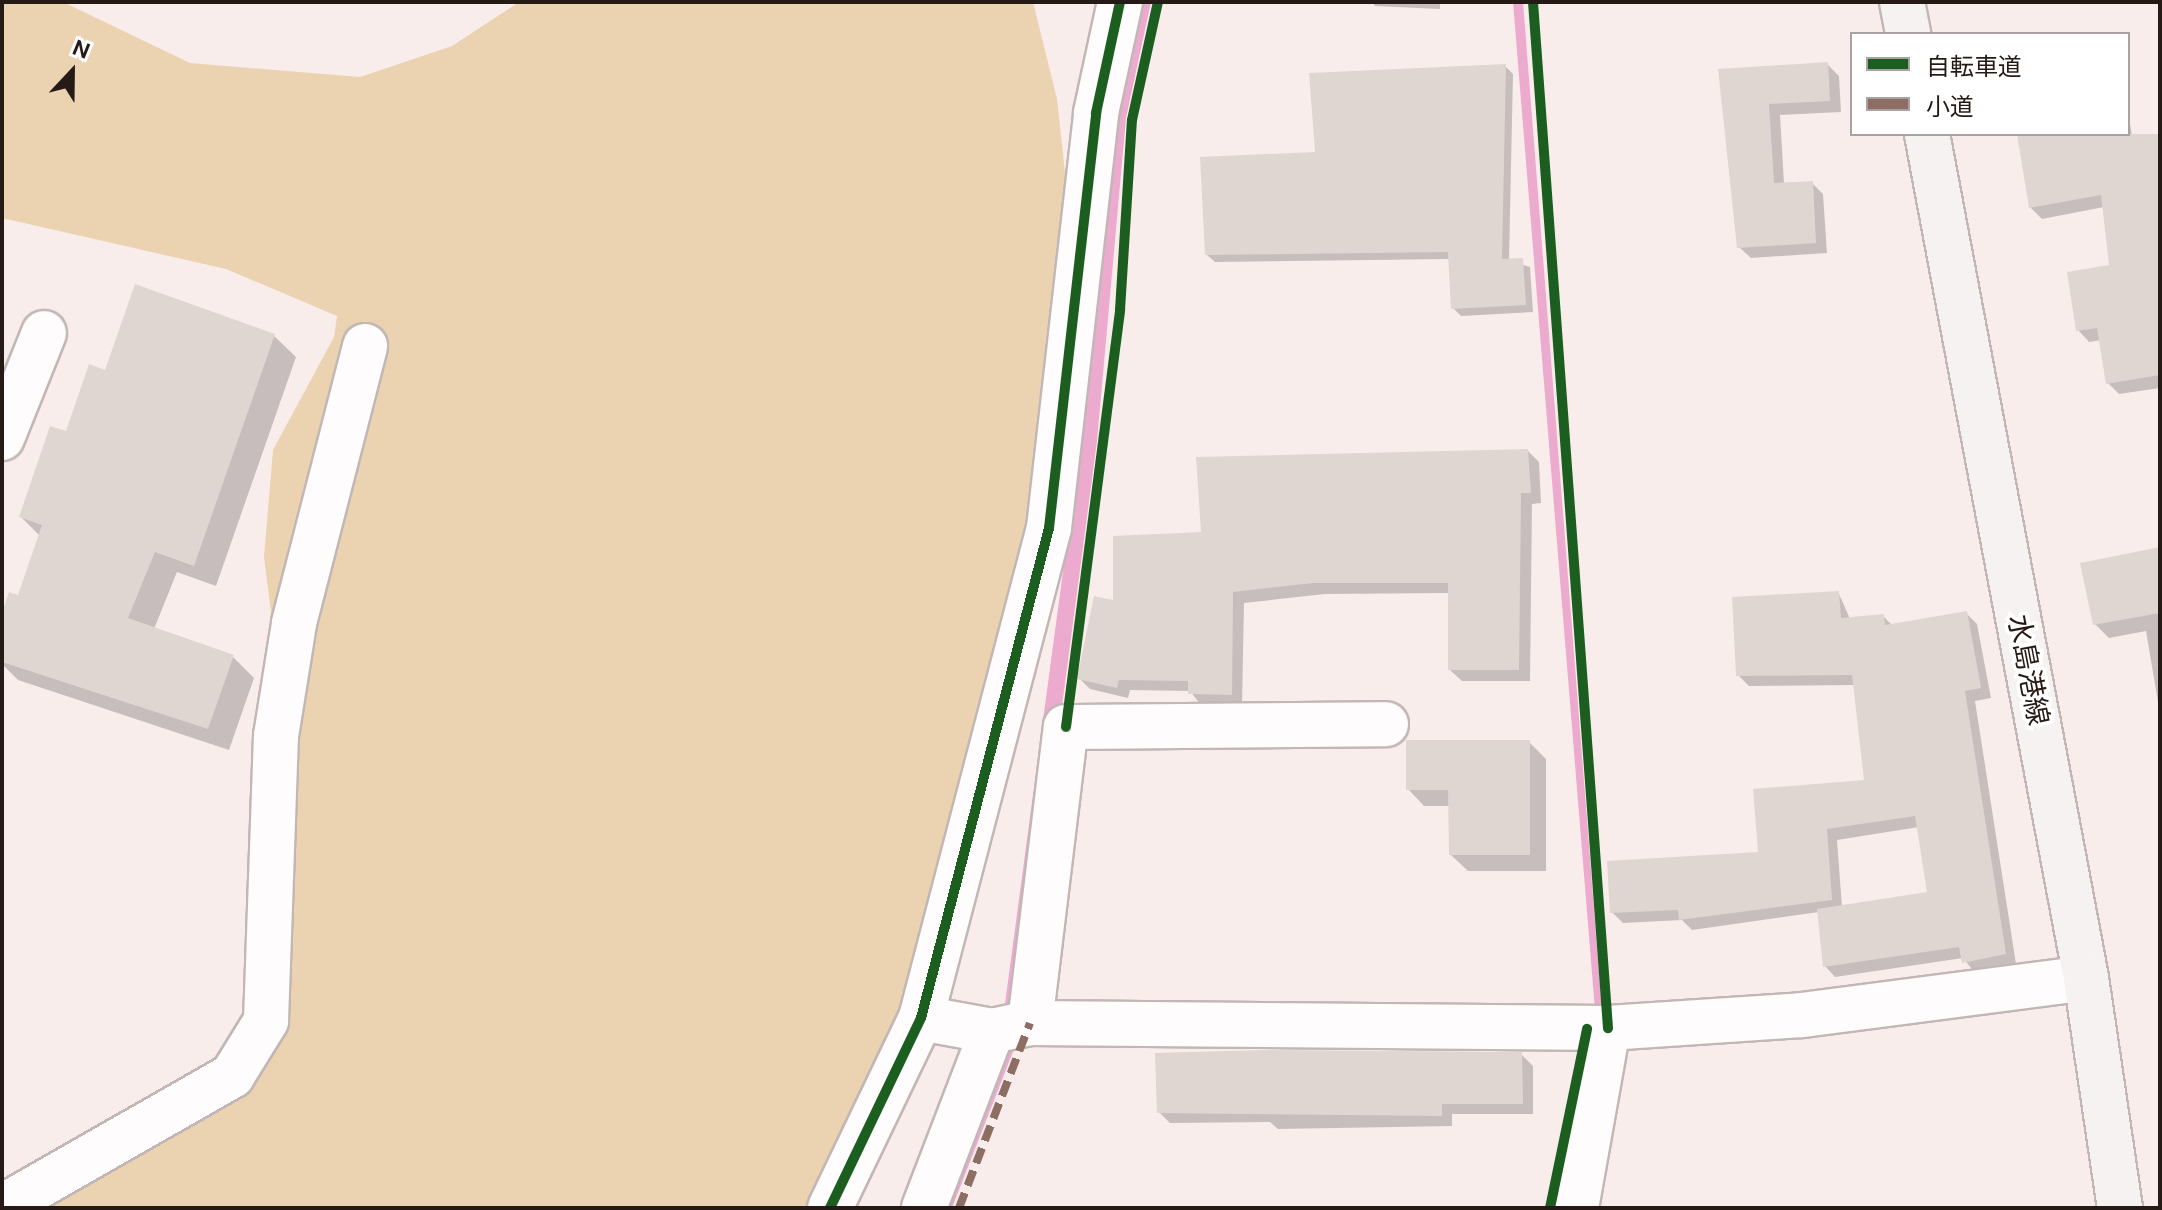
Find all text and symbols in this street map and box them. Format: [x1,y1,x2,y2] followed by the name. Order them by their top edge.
[32,32,112,112] north arrow
[1850,32,2130,136] legend
[68,33,94,66] text: N
[1926,51,2022,82] text: 自転車道
[1926,91,1974,122] text: 小道
[2001,612,2055,728] street label: 水島港線

